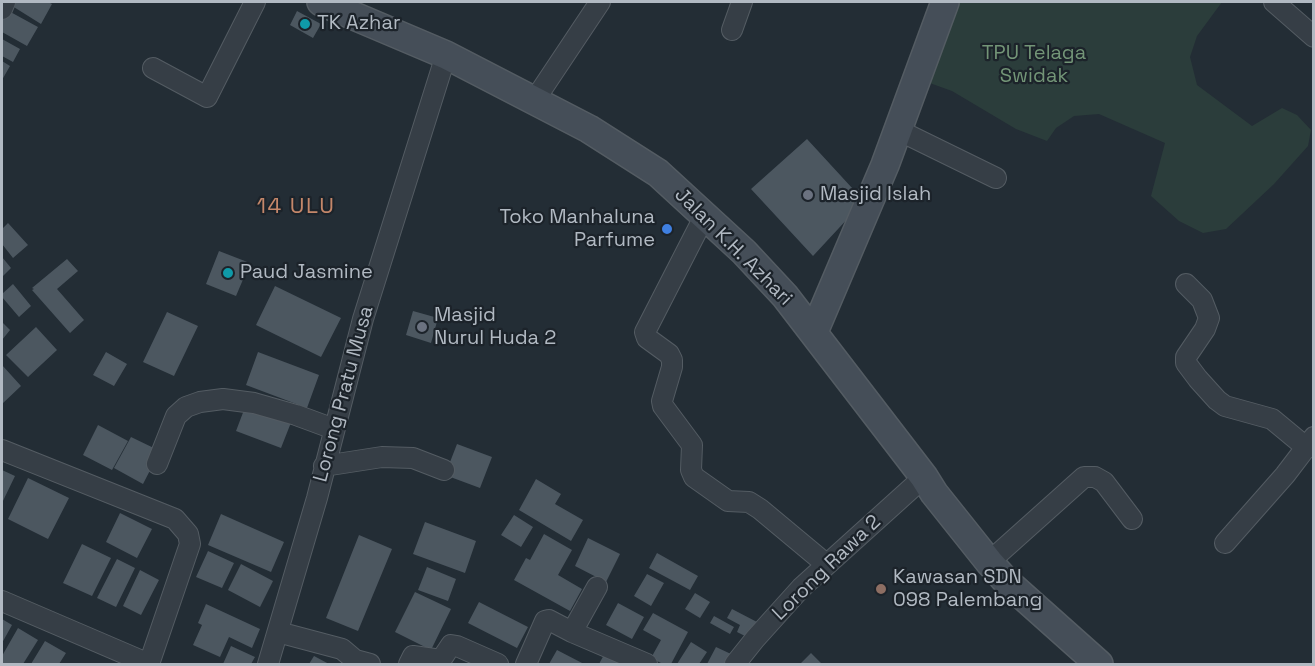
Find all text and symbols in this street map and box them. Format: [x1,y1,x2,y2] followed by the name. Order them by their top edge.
[317,12,400,36] place label: TK Azhar
[298,17,312,31] marker: TK Azhar
[982,42,1086,89] park label: TPU Telaga Swidak
[669,183,797,311] street label: Jalan K.H. Azhari
[820,183,931,207] place label: Masjid Islah
[801,188,815,202] marker: Masjid Islah
[257,194,335,220] district label: 14 ULU
[499,206,655,253] place label: Toko Manhaluna Parfume
[660,222,674,236] marker: Toko Manhaluna Parfume
[240,261,373,285] place label: Paud Jasmine
[221,266,235,280] marker: Paud Jasmine
[309,303,379,485] street label: Lorong Pratu Musa
[434,304,556,351] place label: Masjid Nurul Huda 2
[415,320,429,334] marker: Masjid Nurul Huda 2
[768,510,886,626] street label: Lorong Rawa 2
[893,566,1042,613] place label: Kawasan SDN 098 Palembang
[874,582,888,596] marker: Kawasan SDN 098 Palembang

